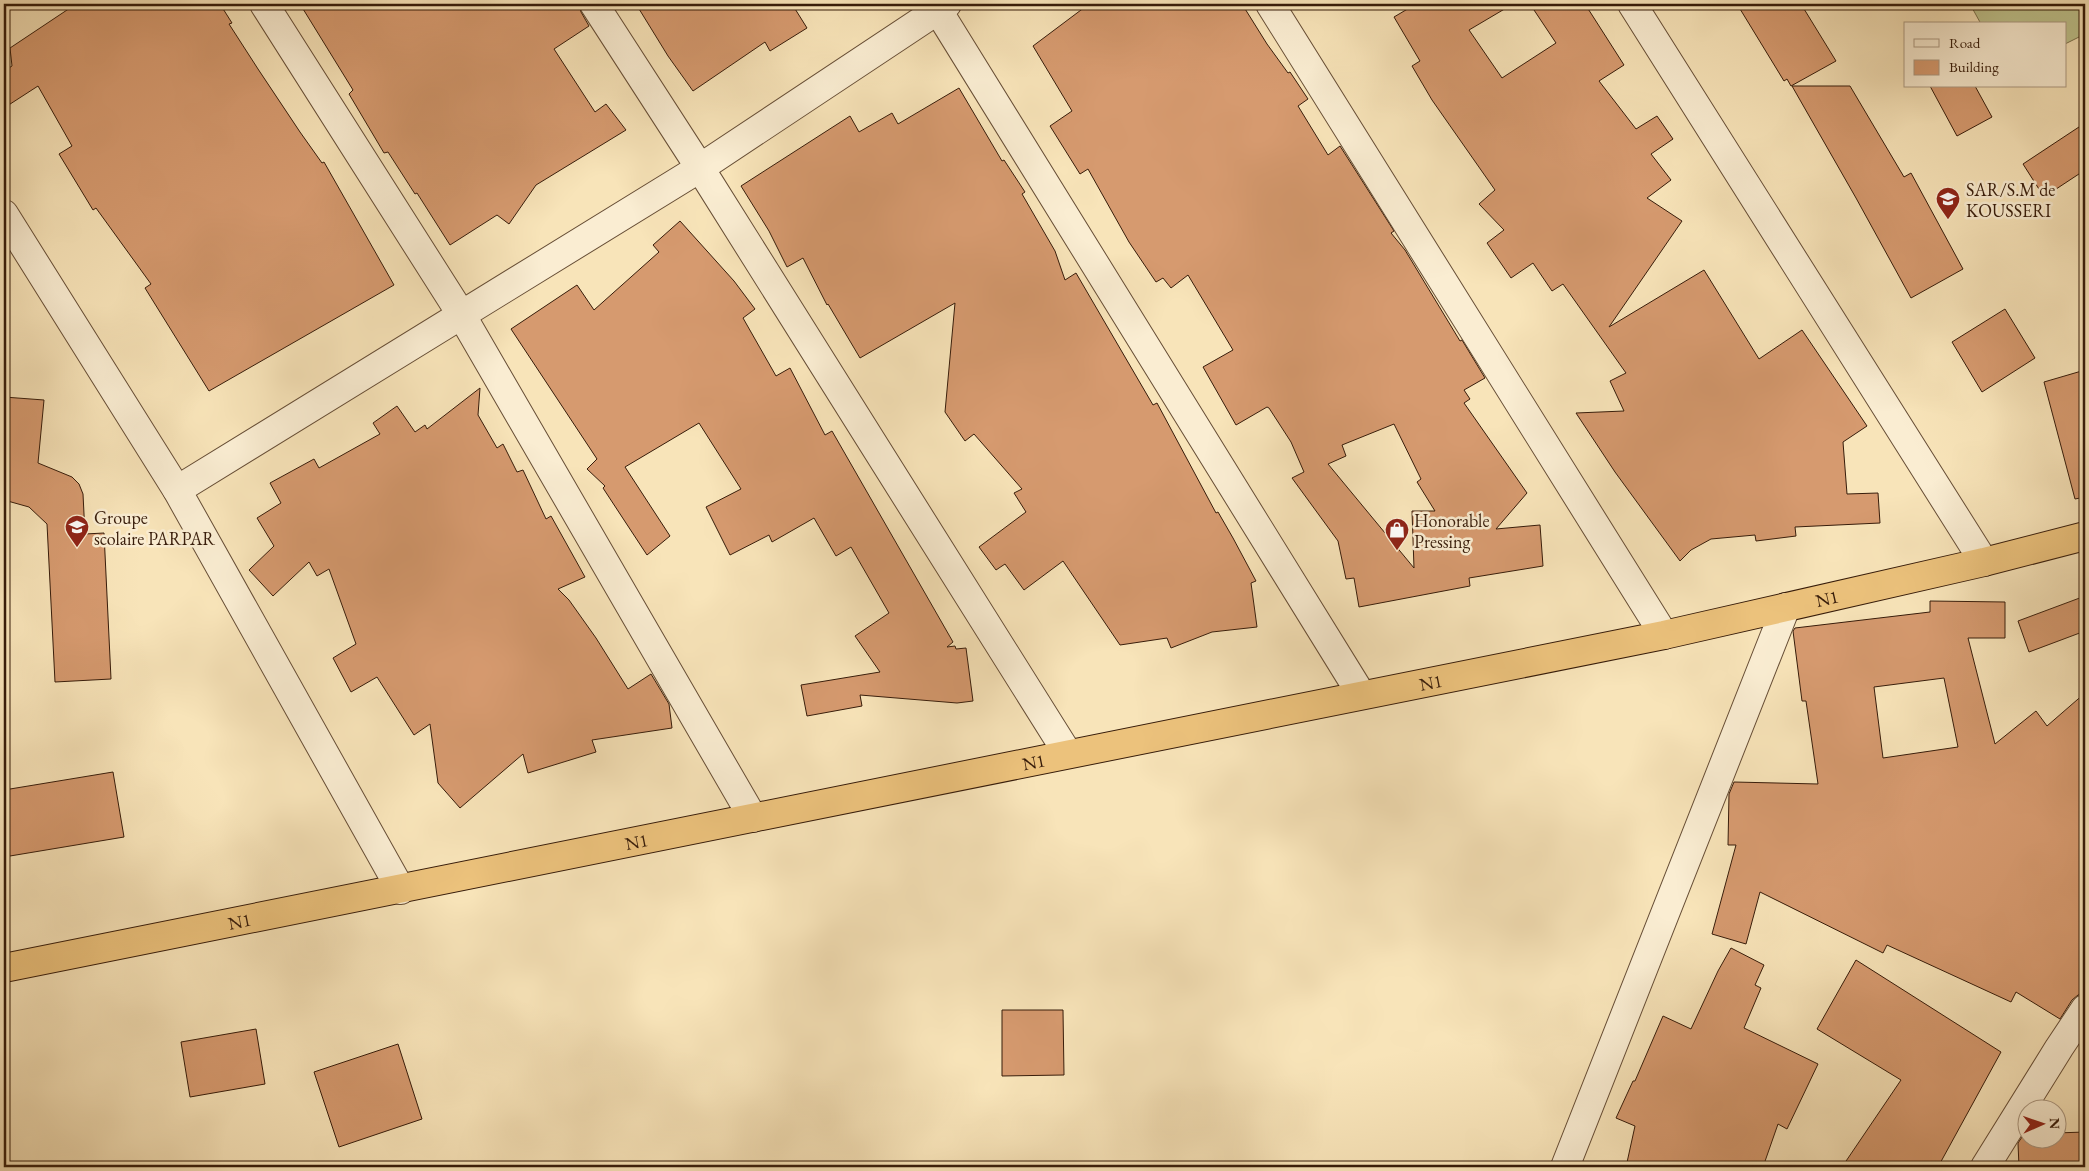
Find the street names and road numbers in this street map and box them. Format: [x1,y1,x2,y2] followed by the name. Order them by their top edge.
[1813,584,1840,612] street label: N1
[1417,668,1444,695] street label: N1
[1020,748,1047,775] street label: N1
[623,828,650,855] street label: N1
[226,907,253,934] street label: N1

